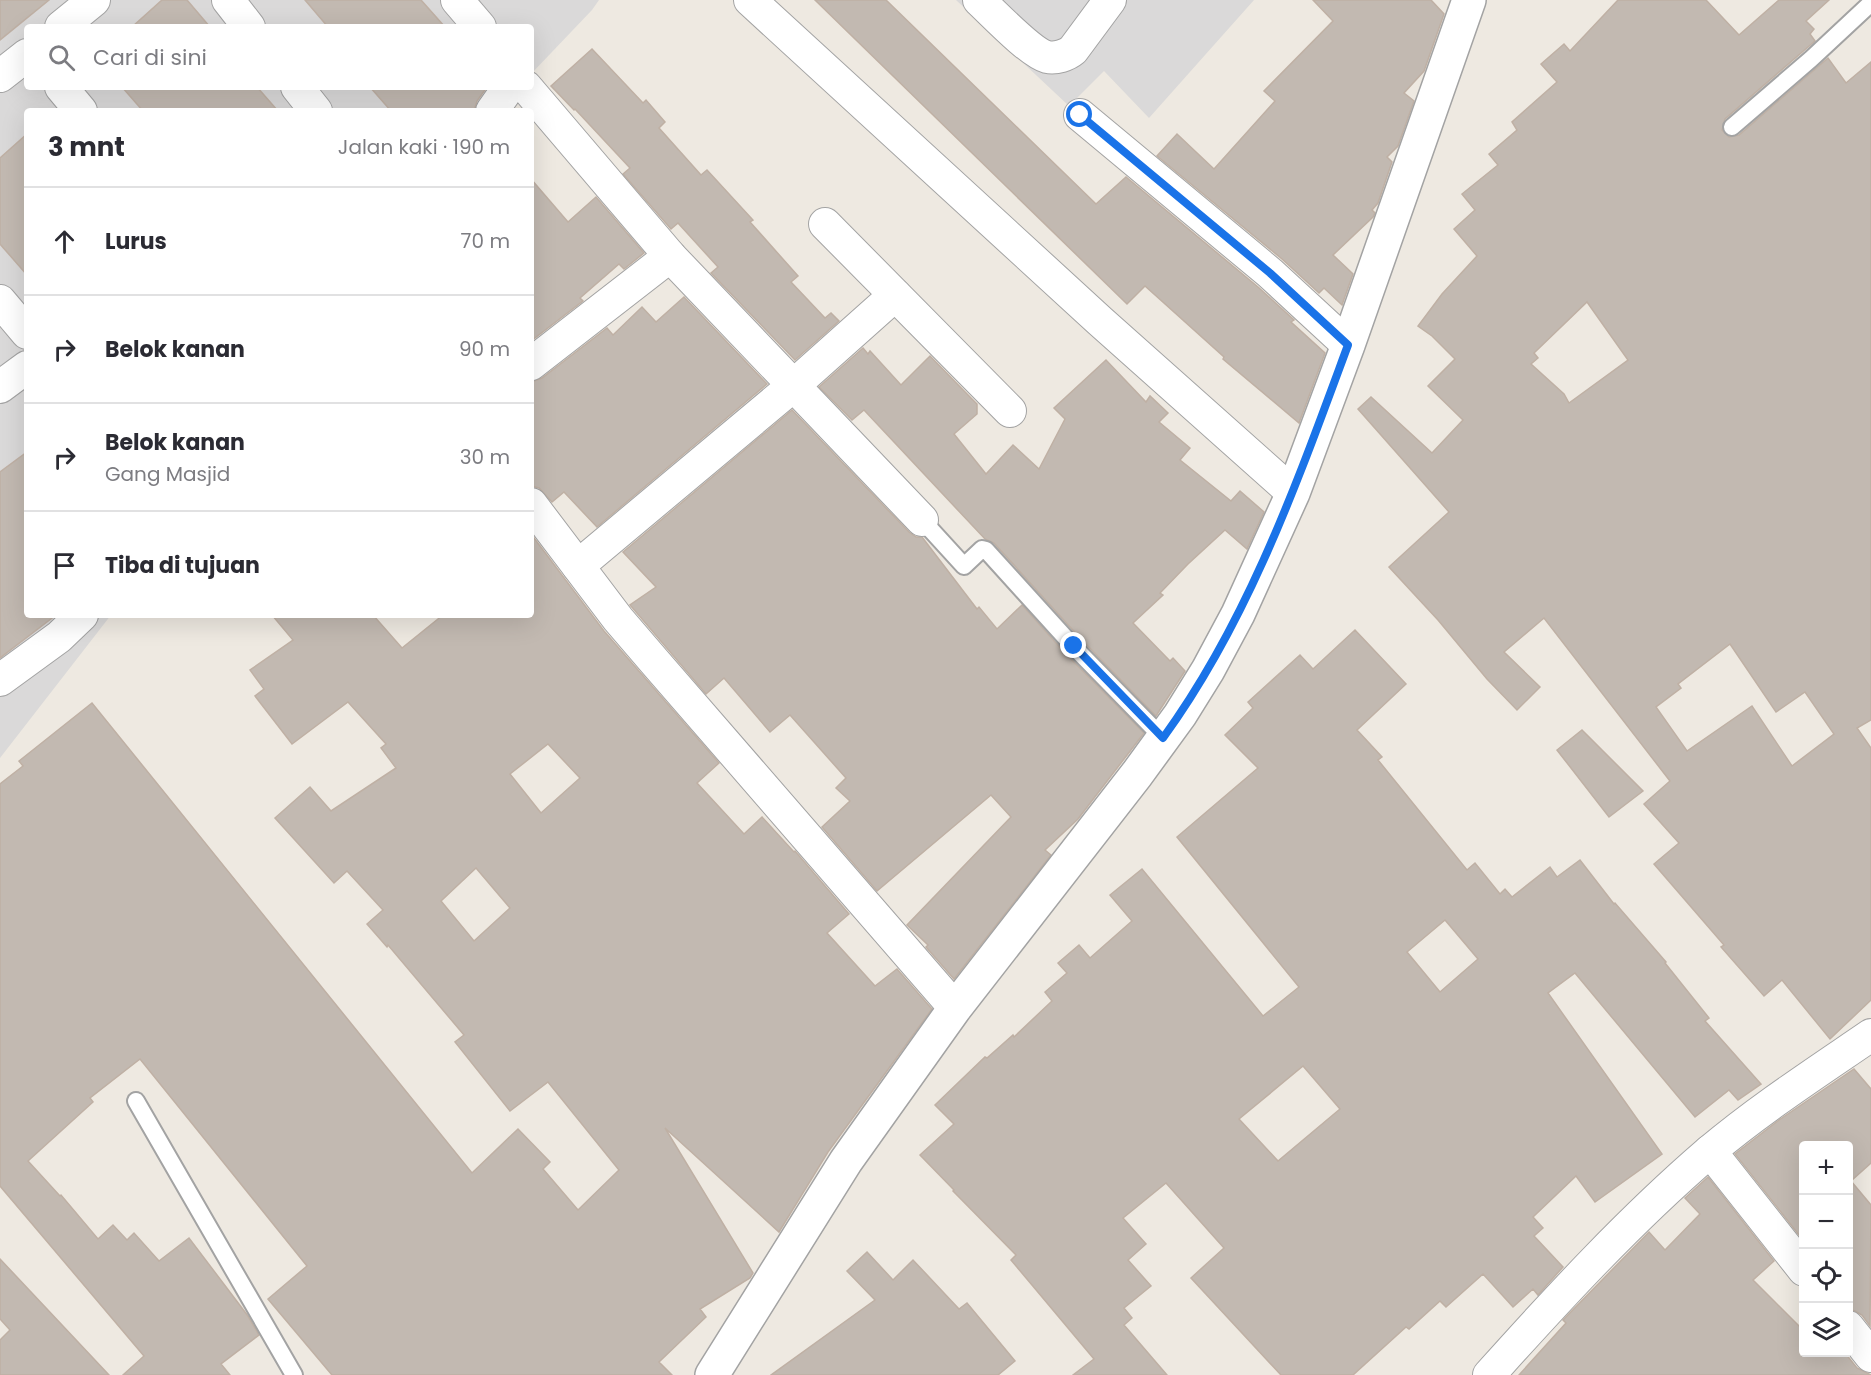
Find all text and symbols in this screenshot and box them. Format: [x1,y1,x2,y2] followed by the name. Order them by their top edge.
[24,24,534,90] search box
[45,41,78,74] icon: search
[93,42,207,73] text: Cari di sini
[1066,101,1092,127] route start
[48,129,125,165] text: 3 mnt
[338,133,510,161] text: Jalan kaki · 190 m
[48,225,81,258] icon: ahead
[105,226,167,257] text: Lurus
[461,227,510,255] text: 70 m
[48,333,81,366] icon: right
[105,334,245,365] text: Belok kanan
[459,335,510,363] text: 90 m
[105,427,245,458] text: Belok kanan
[48,441,81,474] icon: right
[460,443,510,471] text: 30 m
[105,460,230,488] text: Gang Masjid
[48,549,81,582] icon: arrive
[105,550,260,581] text: Tiba di tujuan
[1060,632,1086,658] route end
[1799,1141,1853,1357] map controls
[1799,1141,1853,1195] button: +
[1799,1195,1853,1249] button: −
[1799,1249,1853,1303] button: locate
[1799,1303,1853,1357] button: layers

